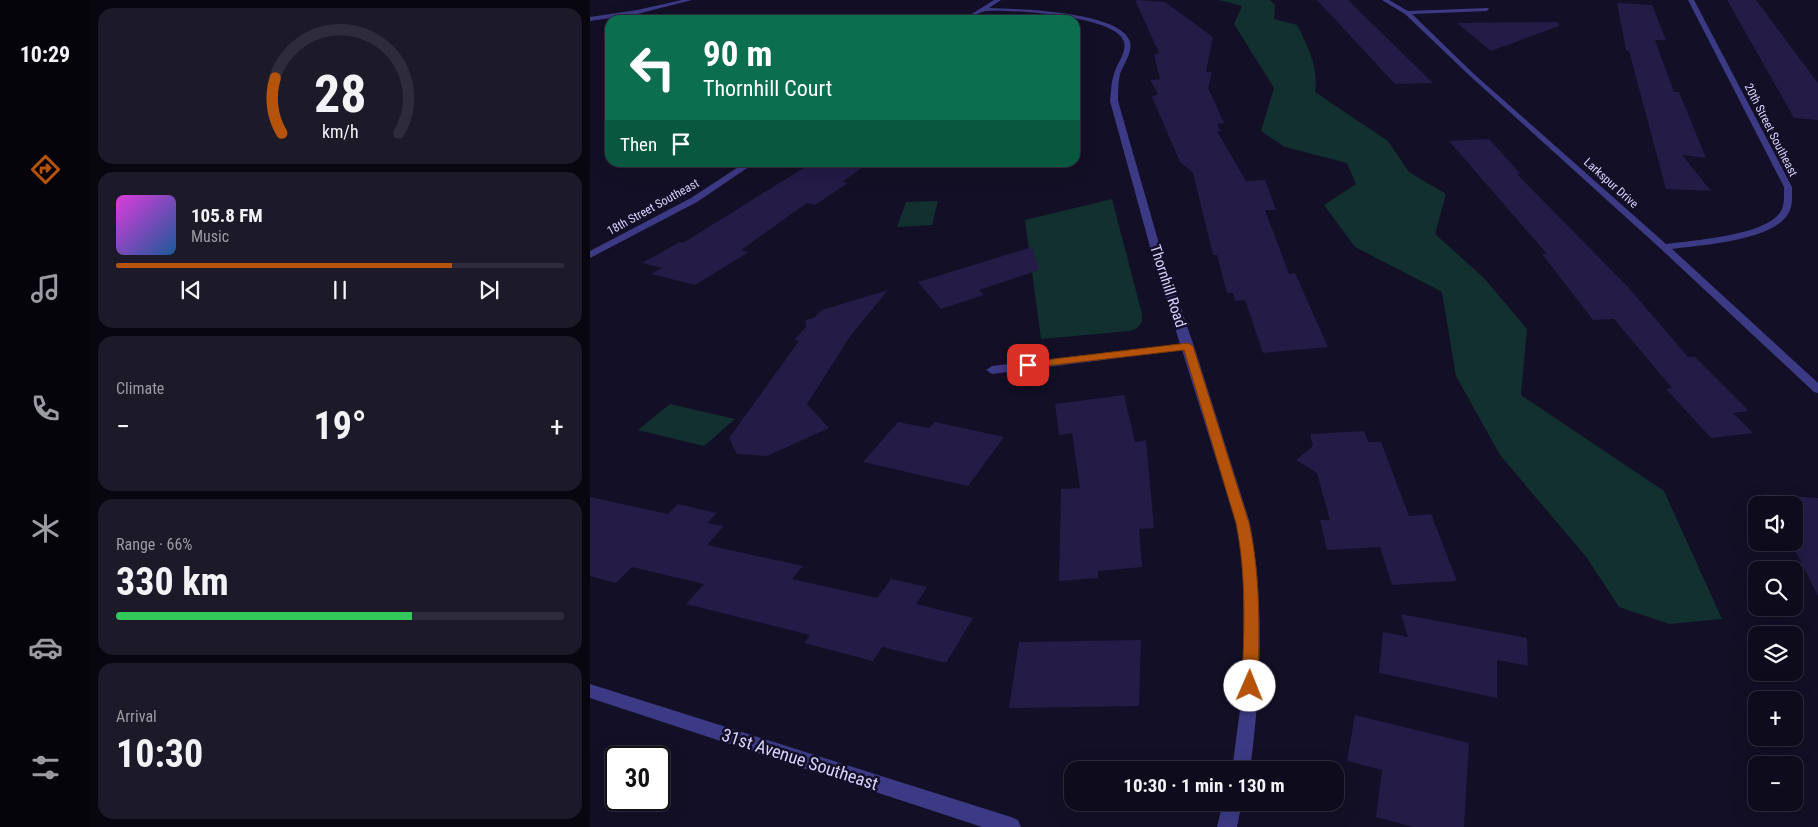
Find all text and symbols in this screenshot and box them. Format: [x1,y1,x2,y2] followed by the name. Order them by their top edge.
[703,34,772,75] text: 90 m
[620,35,685,100] icon: left
[20,42,70,67] text: 10:29
[314,64,366,125] text: 28
[703,76,832,101] text: Thornhill Court
[1741,81,1801,179] street label: 20th Street Southeast
[322,121,358,142] text: km/h
[667,130,695,158] icon: arrive
[620,133,657,156] text: Then
[28,152,63,187] icon: directions
[1581,155,1641,211] street label: Larkspur Drive
[605,176,702,238] street label: 18th Street Southeast
[191,204,263,227] text: 105.8 FM
[191,227,229,246] text: Music
[1146,243,1190,329] street label: Thornhill Road
[28,271,63,306] icon: music
[177,276,205,304] icon: previous
[326,276,354,304] icon: pause
[475,276,503,304] icon: next
[1007,344,1049,386] pin
[1014,351,1042,379] icon: arrive
[116,379,164,398] text: Climate
[28,391,63,426] icon: phone
[313,404,367,448] text: 19°
[116,410,130,443] text: −
[550,410,564,443] text: +
[1748,496,1803,811] map controls
[1748,496,1803,551] button: sound
[28,511,63,546] icon: climate
[116,535,192,554] text: Range · 66%
[116,560,229,604] text: 330 km
[1748,561,1803,616] button: search
[1748,626,1803,681] button: layers
[28,630,63,665] icon: car
[1223,659,1275,711] position arrow
[1748,691,1803,746] button: +
[116,707,157,726] text: Arrival
[719,724,881,794] street label: 31st Avenue Southeast
[116,732,203,776] text: 10:30
[605,746,670,811] speed limit sign: 30
[28,750,63,785] icon: filters
[1748,756,1803,811] button: −
[1123,774,1285,797] text: 10:30 · 1 min · 130 m

